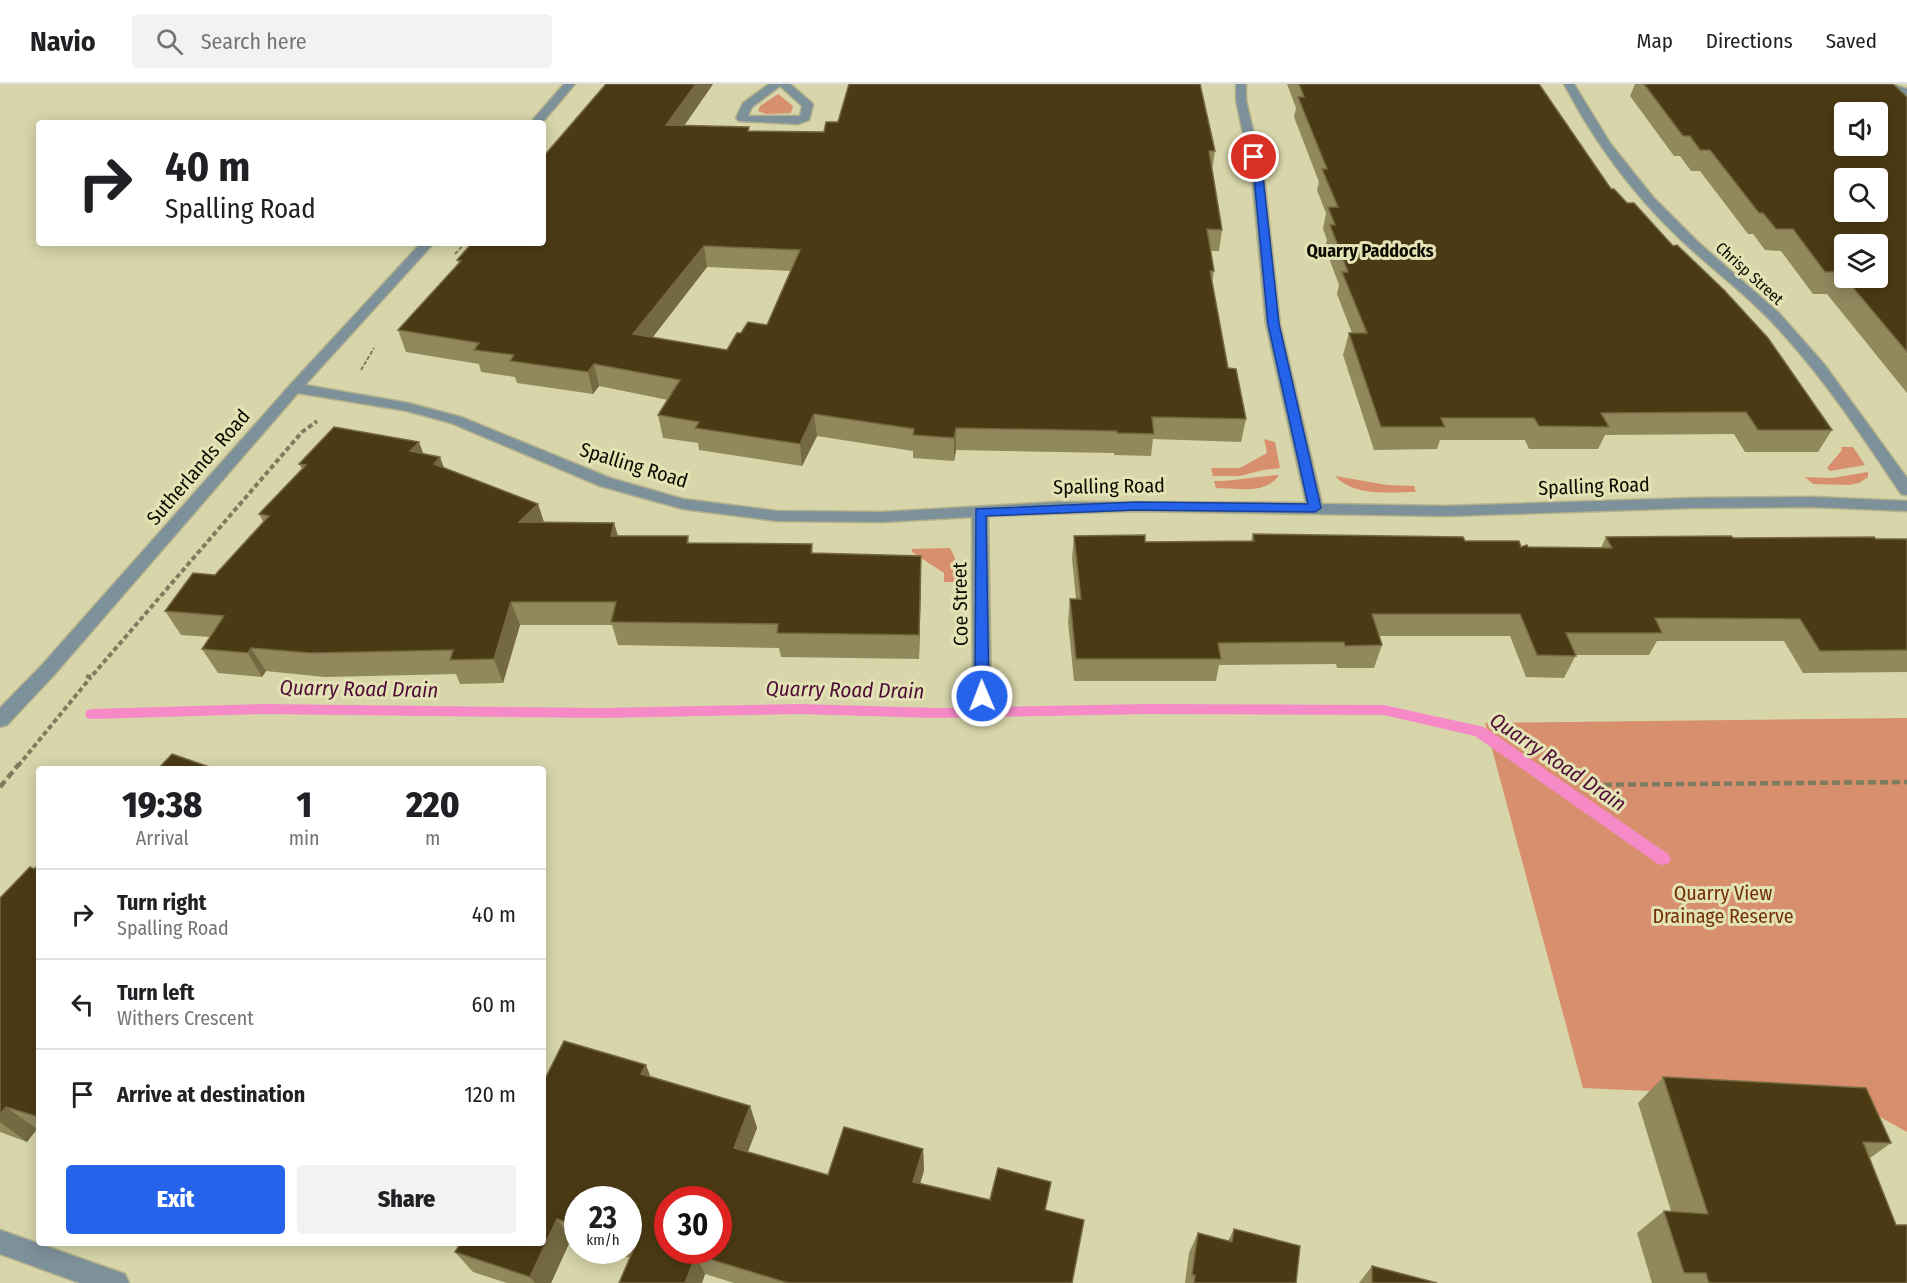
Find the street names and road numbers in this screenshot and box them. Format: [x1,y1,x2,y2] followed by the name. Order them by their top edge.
[1712,238,1788,309] street label: Chrisp Street
[141,404,255,530] street label: Sutherlands Road
[577,437,691,493] street label: Spalling Road
[1538,472,1650,500] street label: Spalling Road
[1053,473,1165,499] street label: Spalling Road
[947,561,973,646] street label: Coe Street

